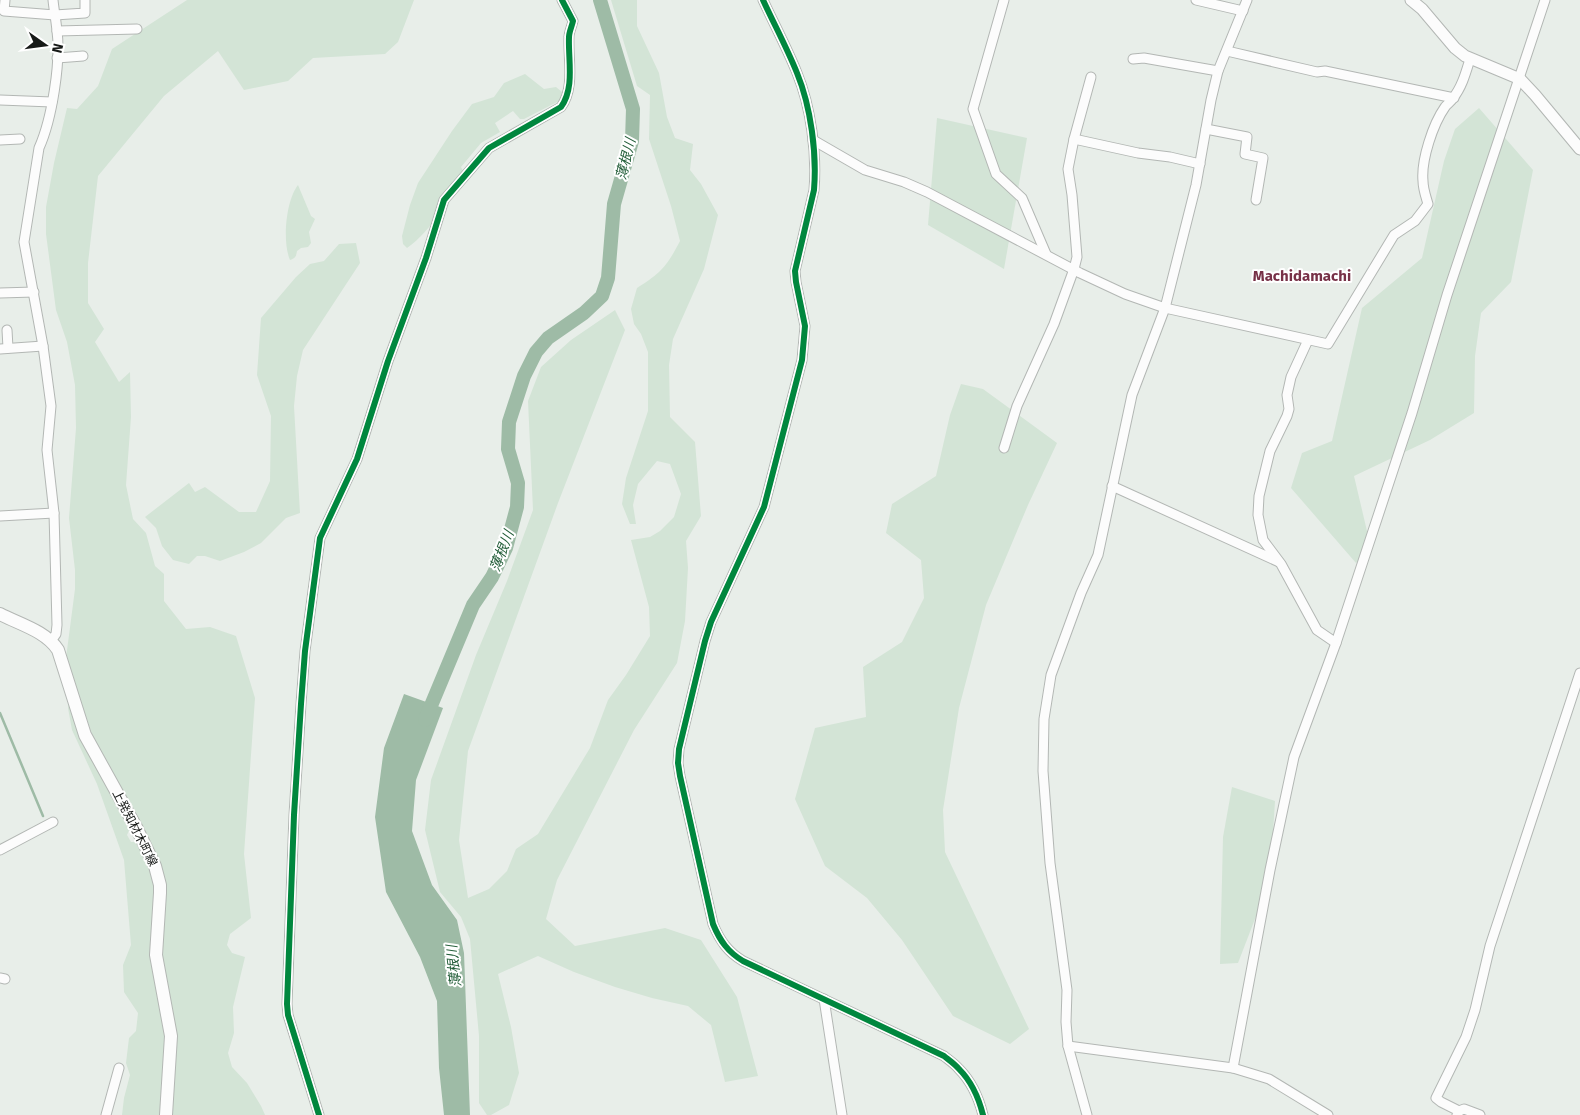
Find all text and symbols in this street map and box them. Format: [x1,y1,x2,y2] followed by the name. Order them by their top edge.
[20,20,70,70] north arrow
[48,41,67,55] text: N
[613,135,640,181] water label: 薄根川
[1253,267,1351,285] district label: Machidamachi
[487,526,518,574] water label: 薄根川
[110,787,160,869] street label: 上発知材木町線
[443,942,465,988] water label: 薄根川

